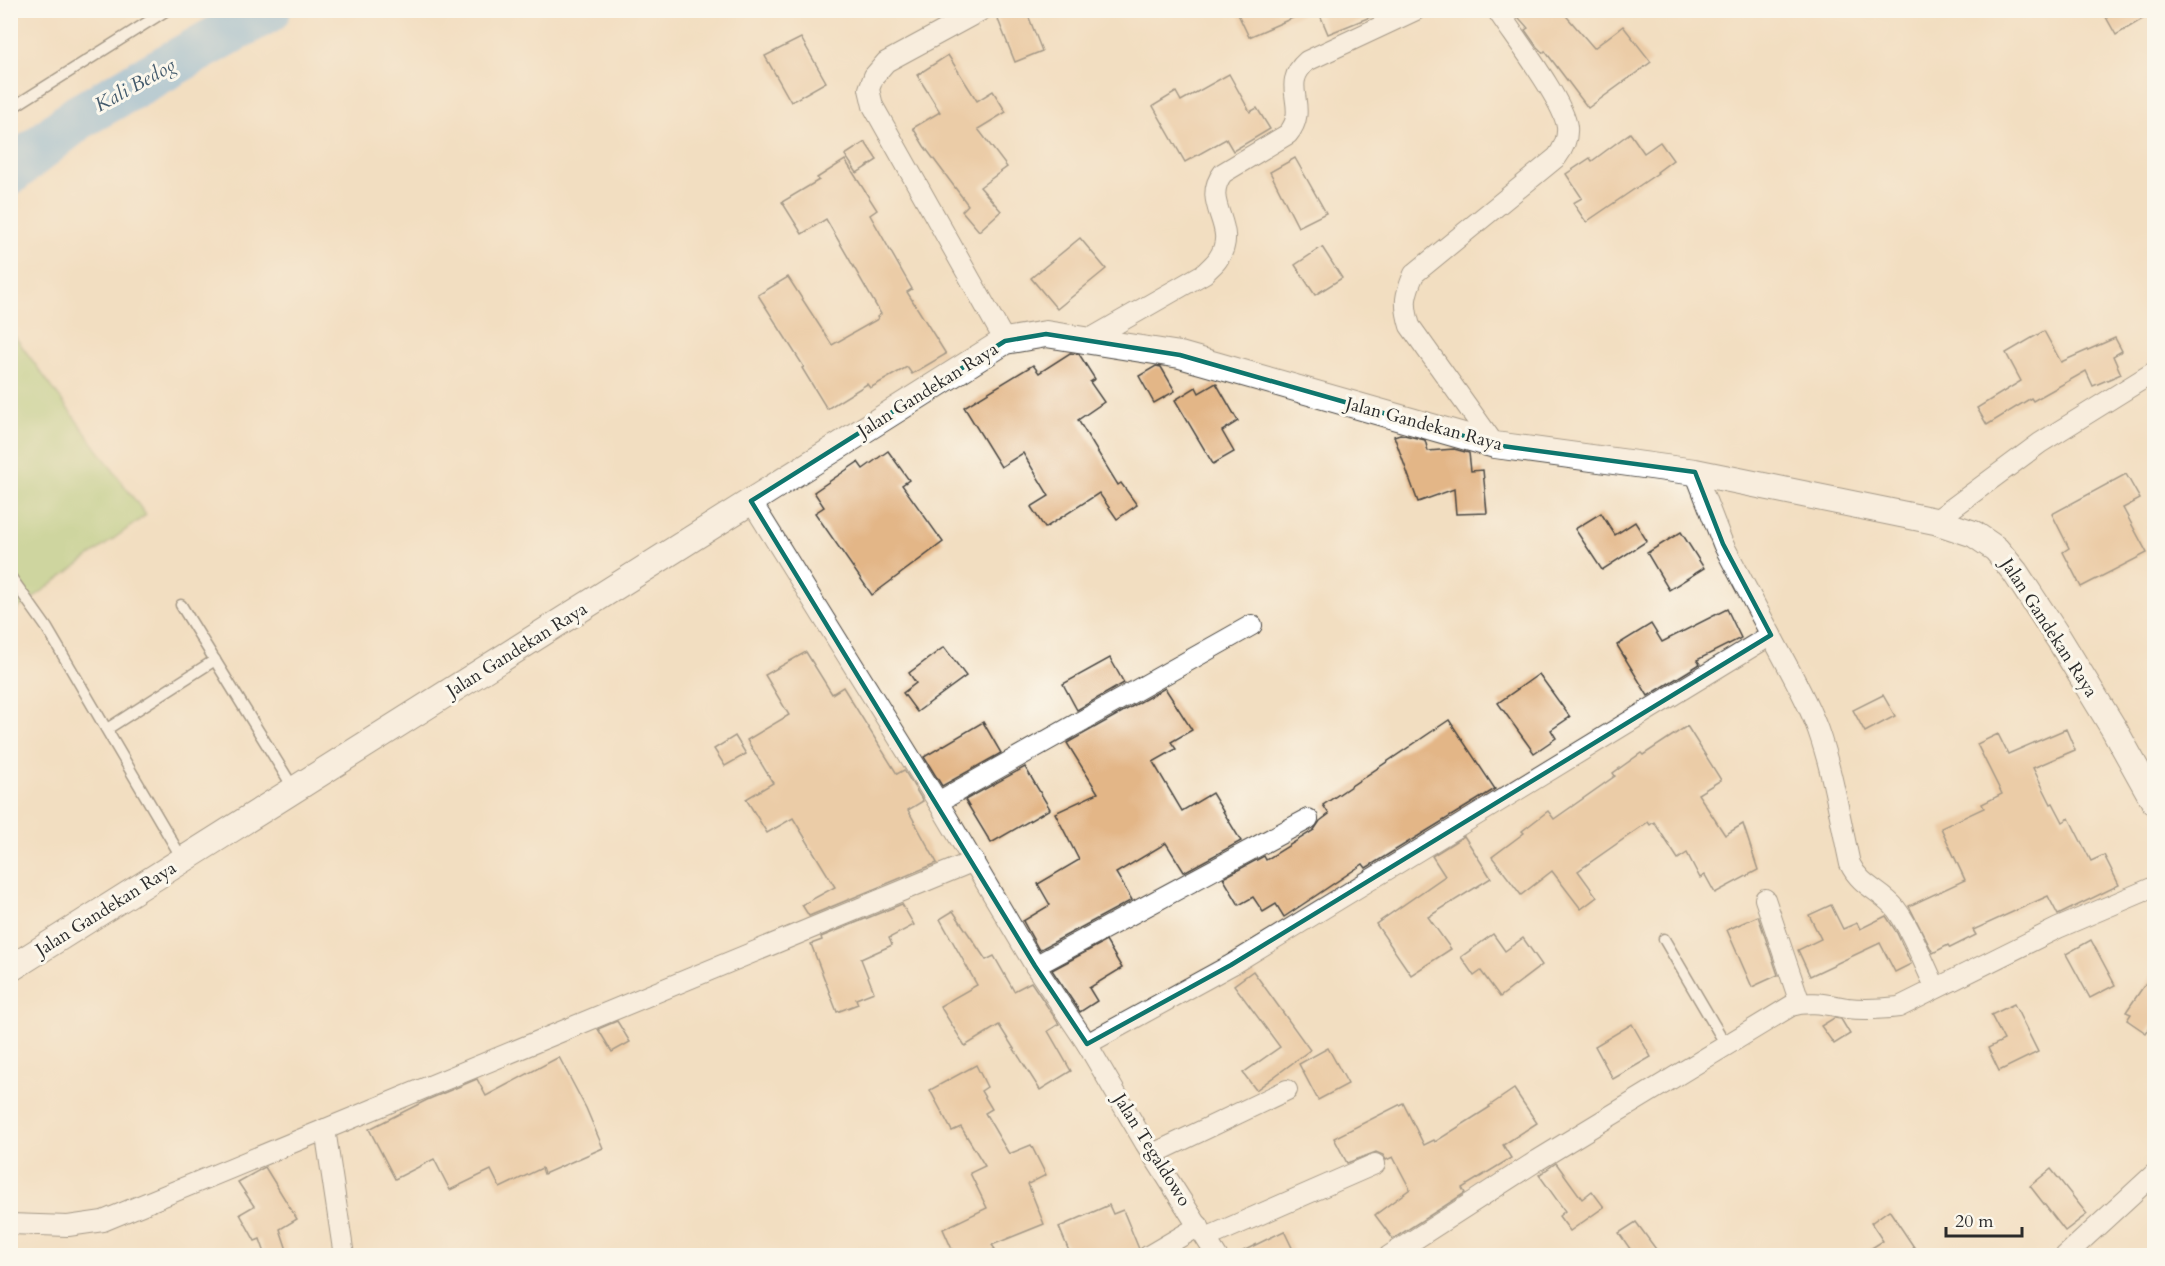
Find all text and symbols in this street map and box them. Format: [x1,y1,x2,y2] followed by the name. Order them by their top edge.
[90,52,181,118] water label: Kali Bedog
[850,337,1003,445] street label: Jalan Gandekan Raya
[1340,390,1505,457] street label: Jalan Gandekan Raya
[1993,551,2104,703] street label: Jalan Gandekan Raya
[439,597,592,705] street label: Jalan Gandekan Raya
[28,856,181,964] street label: Jalan Gandekan Raya
[1106,1086,1197,1211] street label: Jalan Tegaldowo
[1946,1200,2022,1238] scale bar
[1955,1209,1994,1234] text: 20 m

